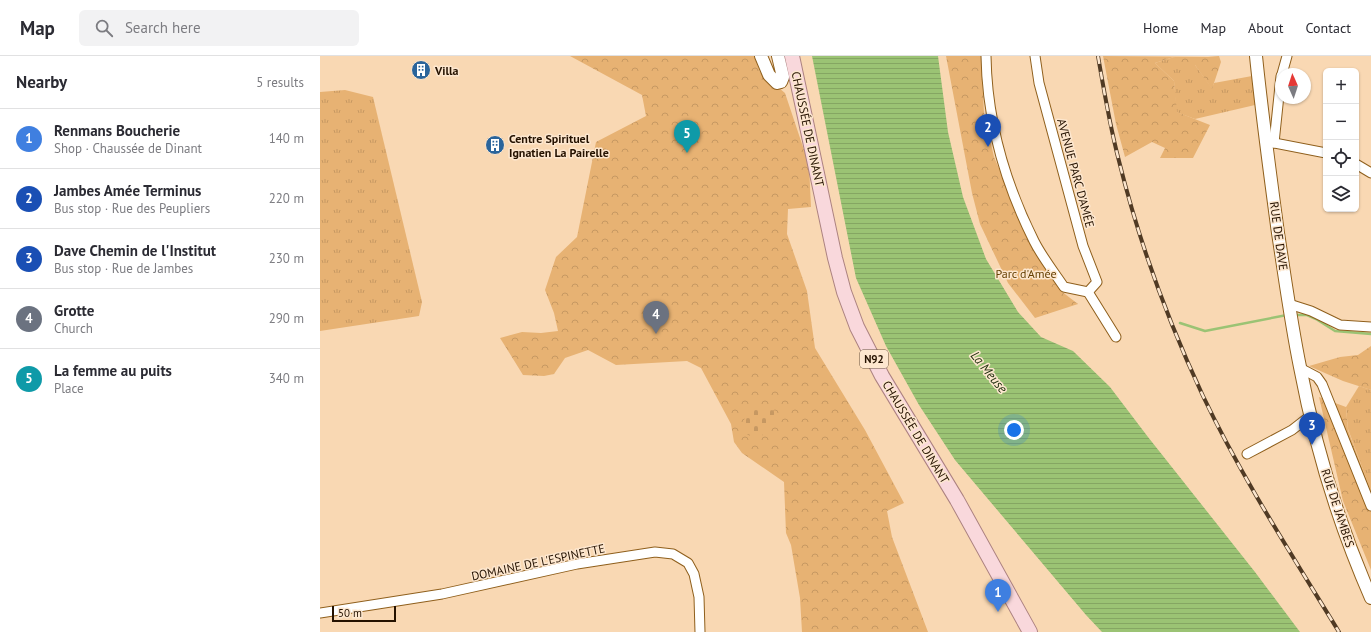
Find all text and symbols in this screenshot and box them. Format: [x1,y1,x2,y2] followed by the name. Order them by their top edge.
[79,10,359,46] search box
[20,16,55,40] text: Map
[93,17,115,39] icon: search
[125,18,201,37] text: Search here
[1143,19,1178,37] text: Home
[1200,19,1226,37] text: Map
[1248,19,1284,37] text: About
[1306,19,1351,37] text: Contact
[410,59,432,81] building icon: Villa
[434,63,459,78] place label: Villa
[1275,68,1311,104] north arrow
[1323,68,1359,212] map controls
[1323,68,1359,104] button: +
[788,70,828,188] street label: CHAUSSÉE DE DINANT
[16,71,67,93] text: Nearby
[256,74,304,91] text: 5 results
[1323,104,1359,140] button: −
[975,114,1001,147] pin: 2
[1054,117,1098,229] street label: AVENUE PARC D'AMÉE
[674,120,700,153] pin: 5
[54,121,180,140] text: Renmans Boucherie
[25,130,33,147] text: 1
[269,130,304,147] text: 140 m
[509,131,609,160] place label: Centre Spirituel Ignatien La Pairelle
[484,134,506,156] building icon: Centre Spirituel Ignatien La Pairelle
[54,140,202,157] text: Shop · Chaussée de Dinant
[1323,140,1359,176] button: locate
[1323,176,1359,212] button: layers
[54,181,201,200] text: Jambes Amée Terminus
[25,190,33,207] text: 2
[269,190,304,207] text: 220 m
[54,200,210,217] text: Bus stop · Rue des Peupliers
[1267,201,1291,271] street label: RUE DE DAVE
[54,241,216,260] text: Dave Chemin de l'Institut
[25,250,33,267] text: 3
[269,250,304,267] text: 230 m
[54,260,193,277] text: Bus stop · Rue de Jambes
[995,266,1057,281] park label: Parc d'Amée
[54,301,94,320] text: Grotte
[643,301,669,334] pin: 4
[25,310,33,327] text: 4
[269,310,304,327] text: 290 m
[54,320,93,337] text: Church
[967,347,1011,397] water label: La Meuse
[860,350,888,368] road number: N92
[54,361,172,380] text: La femme au puits
[25,370,33,387] text: 5
[269,370,304,387] text: 340 m
[879,378,953,486] street label: CHAUSSÉE DE DINANT
[54,380,84,397] text: Place
[1299,412,1325,445] pin: 3
[1004,420,1024,440] your location
[1318,467,1358,549] street label: RUE DE JAMBES
[470,541,606,583] street label: DOMAINE DE L'ESPINETTE
[985,579,1011,612] pin: 1
[332,604,396,623] scale bar
[338,606,362,620] text: 50 m

